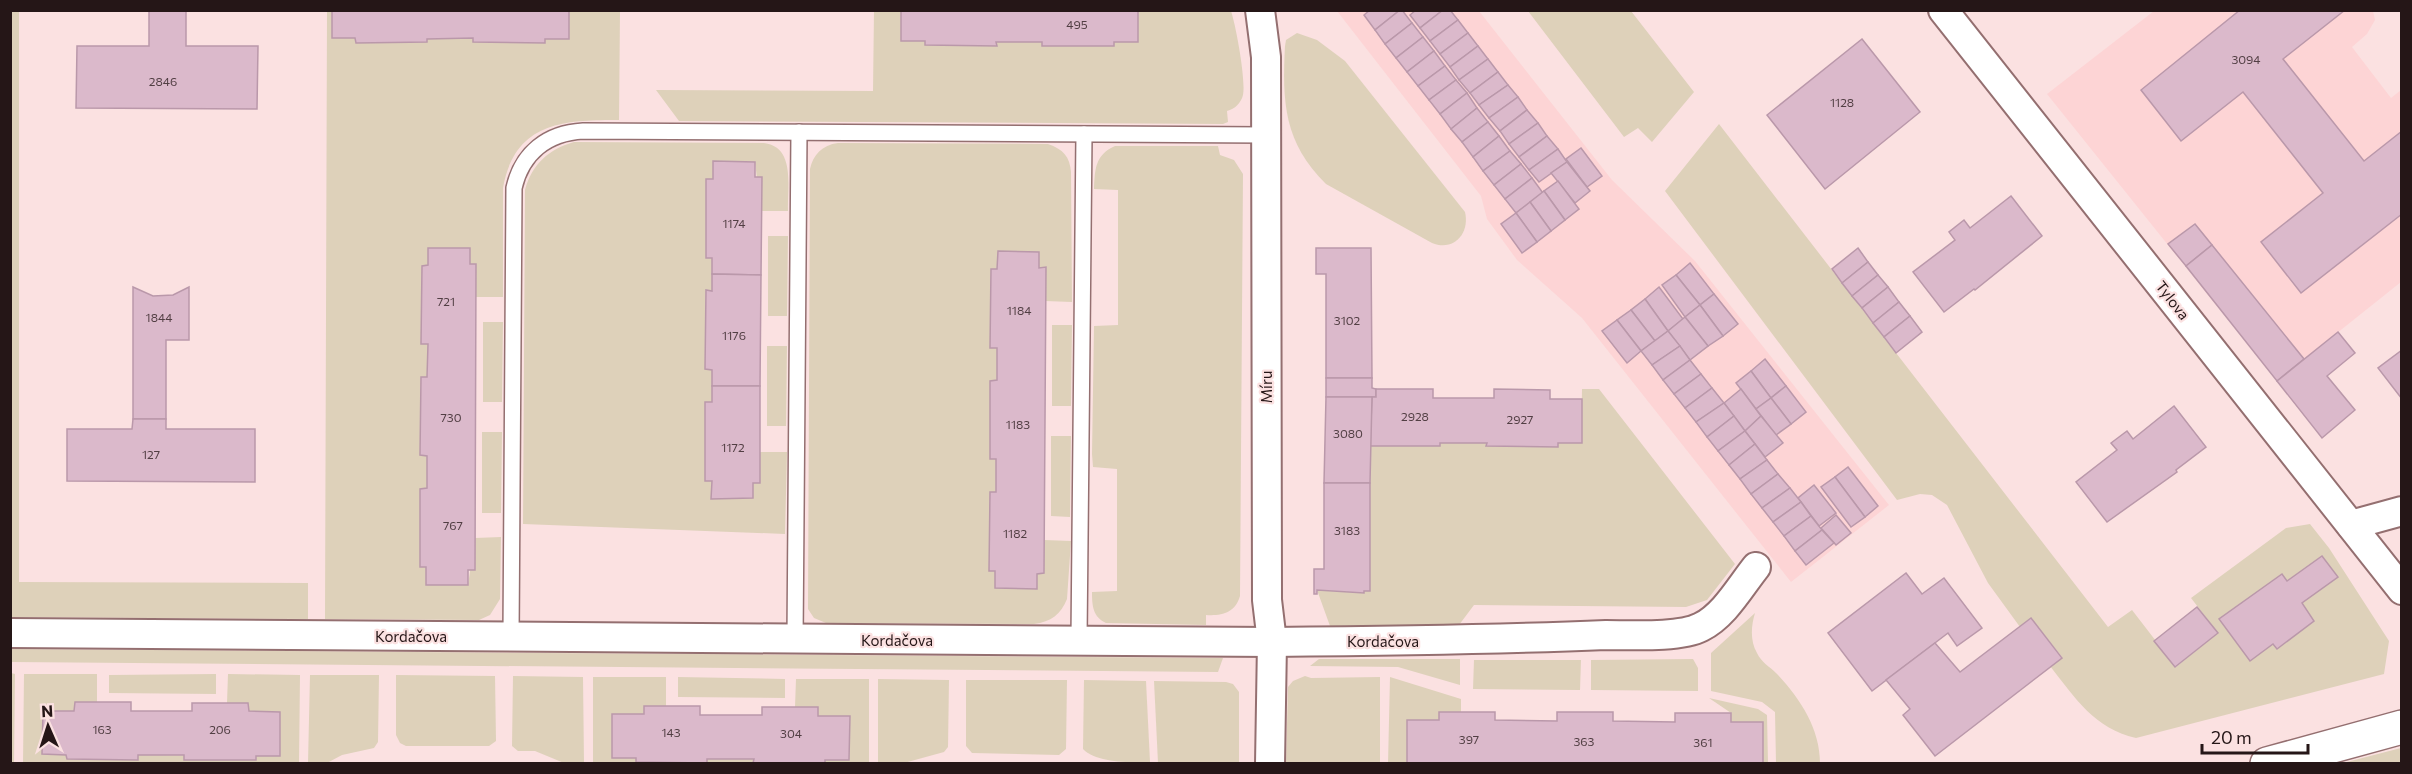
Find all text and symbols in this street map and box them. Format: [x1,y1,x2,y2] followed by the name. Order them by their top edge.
[1066,17,1088,31] house number: 495
[2231,52,2261,66] house number: 3094
[149,74,177,88] house number: 2846
[1830,95,1854,109] house number: 1128
[722,216,746,230] house number: 1174
[2152,277,2194,323] street label: Tylova
[437,294,455,308] house number: 721
[1007,303,1031,317] house number: 1184
[146,310,172,324] house number: 1844
[1334,313,1361,327] house number: 3102
[722,328,746,342] house number: 1176
[1257,371,1275,403] street label: Míru
[1401,409,1429,423] house number: 2928
[440,410,462,424] house number: 730
[1507,412,1533,426] house number: 2927
[1006,417,1030,431] house number: 1183
[1333,426,1363,440] house number: 3080
[721,440,745,454] house number: 1172
[142,447,160,461] house number: 127
[443,518,463,532] house number: 767
[1334,523,1360,537] house number: 3183
[1003,526,1027,540] house number: 1182
[375,627,447,645] street label: Kordačova
[861,631,933,649] street label: Kordačova
[1347,632,1419,650] street label: Kordačova
[18,696,78,756] north arrow
[41,701,54,720] text: N
[2202,717,2308,755] scale bar
[92,722,112,736] house number: 163
[209,722,231,736] house number: 206
[661,725,681,739] house number: 143
[780,726,802,740] house number: 304
[2211,726,2252,748] text: 20 m
[1459,732,1479,746] house number: 397
[1574,734,1595,748] house number: 363
[1693,735,1713,749] house number: 361

